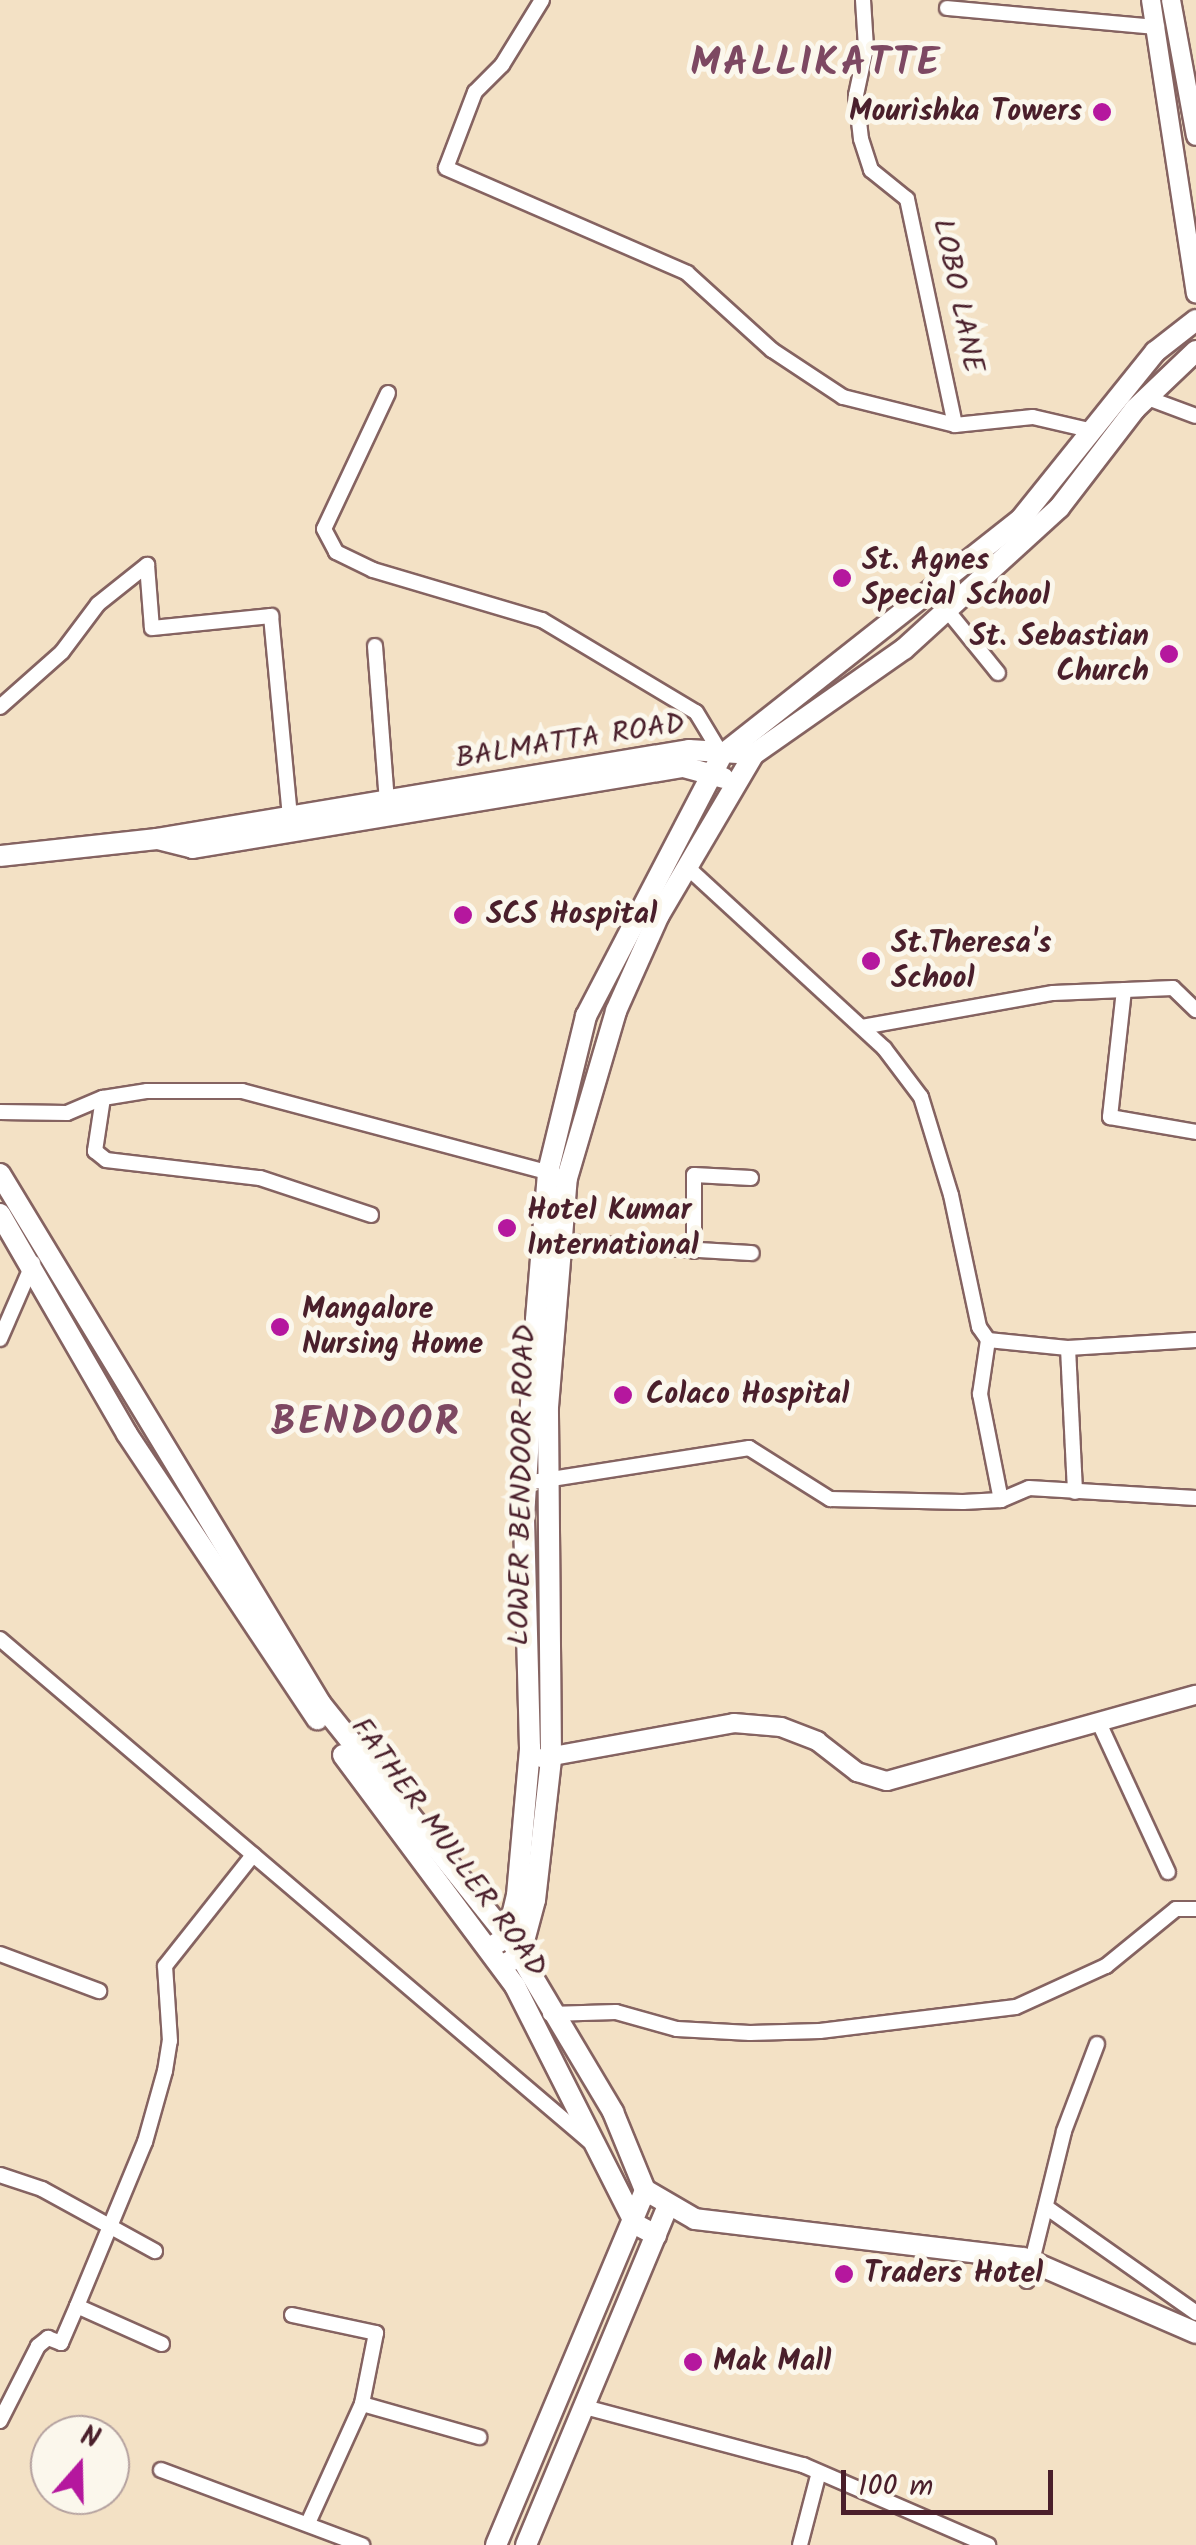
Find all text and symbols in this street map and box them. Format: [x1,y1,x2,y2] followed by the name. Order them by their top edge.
[690,40,942,88] district label: MALLIKATTE
[849,94,1082,130] place label: Mourishka Towers
[1091,101,1113,123] marker: Mourishka Towers
[923,216,991,376] street label: LOBO LANE
[862,543,1050,614] place label: St. Agnes Special School
[831,567,853,589] marker: St. Agnes Special School
[969,619,1149,690] place label: St. Sebastian Church
[1158,643,1180,665] marker: St. Sebastian Church
[453,706,687,778] street label: BALMATTA ROAD
[486,897,657,933] place label: SCS Hospital
[450,902,476,928] marker: SCS Hospital
[891,926,1051,996] place label: St.Theresa's School
[860,950,882,972] marker: St.Theresa's School
[527,1193,699,1264] place label: Hotel Kumar International
[496,1217,518,1239] marker: Hotel Kumar International
[302,1292,483,1362] place label: Mangalore Nursing Home
[267,1314,293,1340] marker: Mangalore Nursing Home
[502,1324,544,1646] street label: LOWER BENDOOR ROAD
[646,1377,849,1413] place label: Colaco Hospital
[610,1382,636,1408] marker: Colaco Hospital
[271,1399,461,1447] district label: BENDOOR
[342,1711,554,1985] street label: FATHER MULLER ROAD
[864,2256,1043,2292] place label: Traders Hotel
[833,2263,855,2285] marker: Traders Hotel
[713,2344,831,2380] place label: Mak Mall
[682,2351,704,2373] marker: Mak Mall
[74,2414,106,2462] text: N
[30,2415,130,2515] north arrow
[846,2450,1058,2512] scale bar
[858,2463,933,2511] text: 100 m

